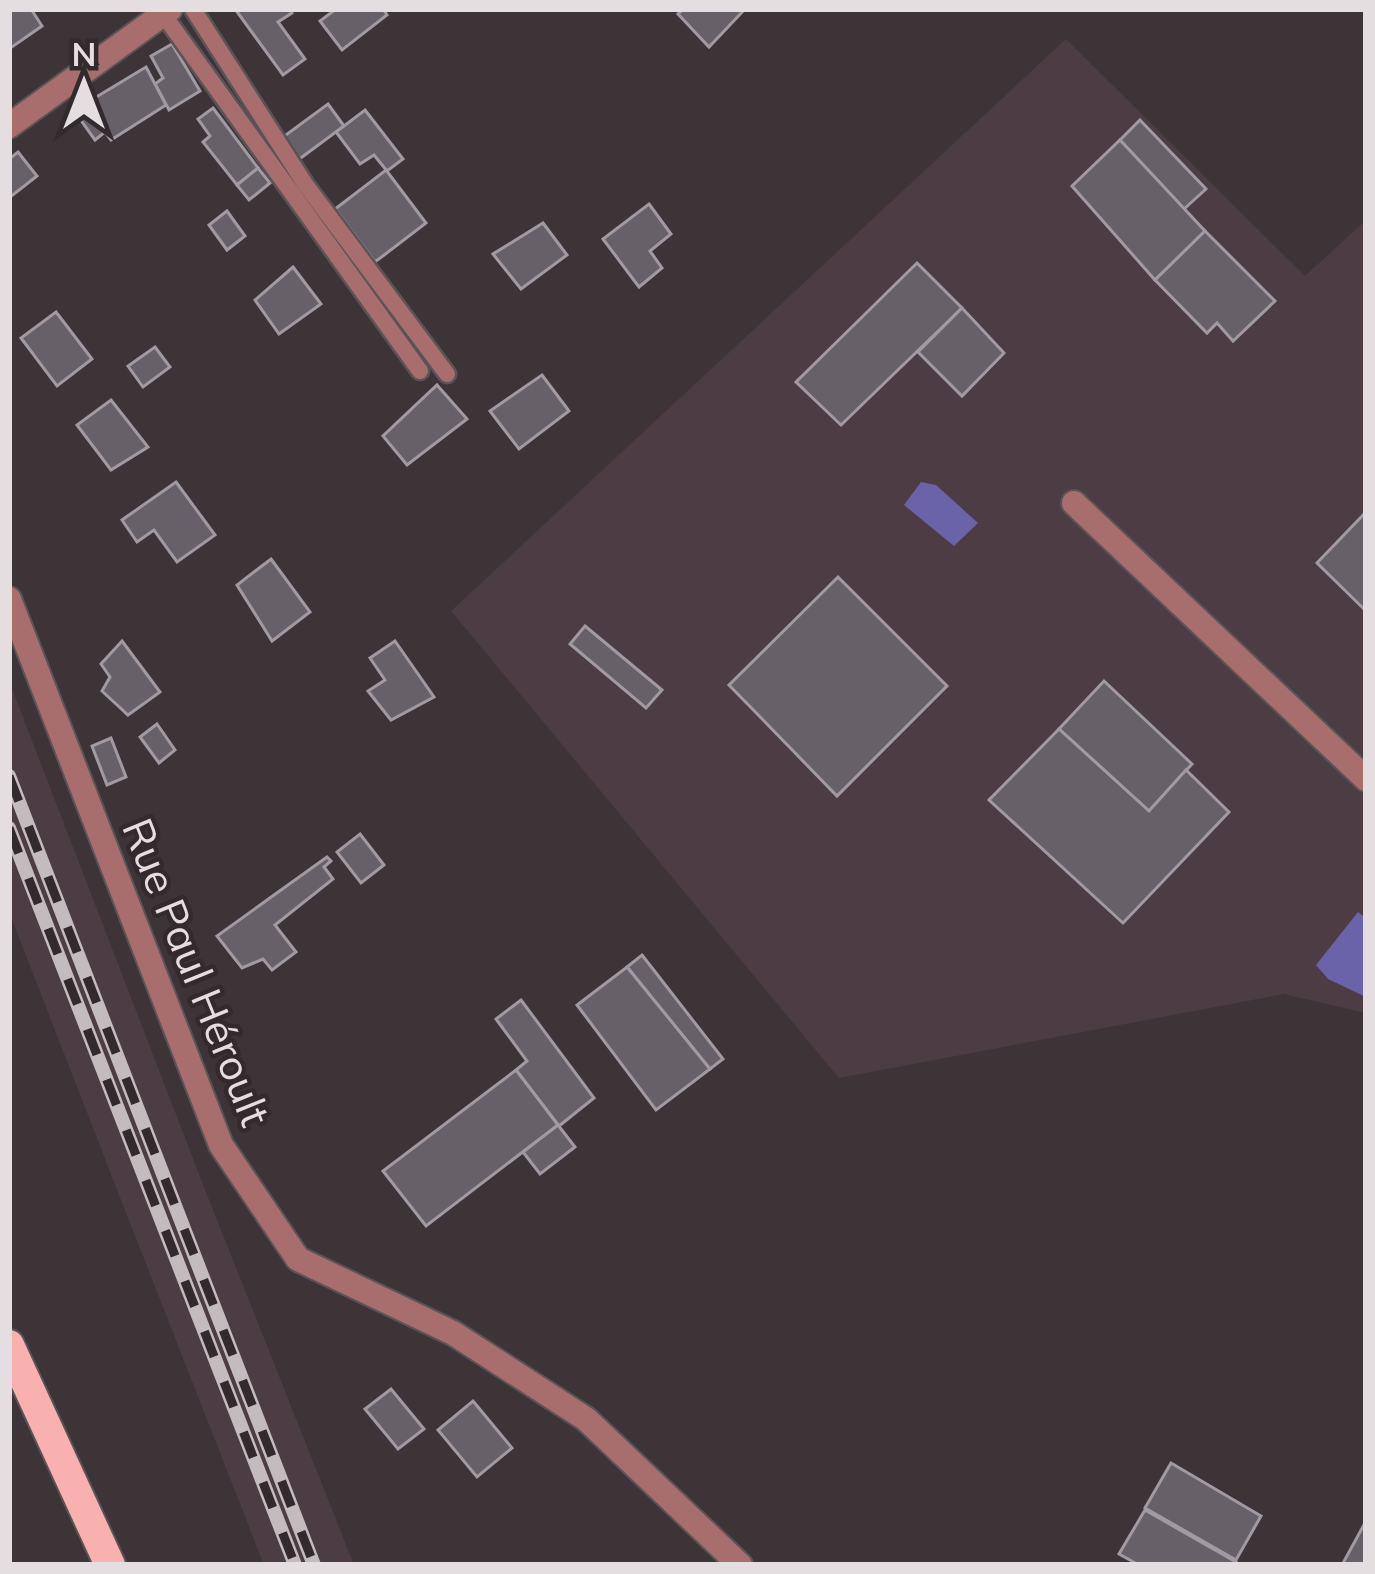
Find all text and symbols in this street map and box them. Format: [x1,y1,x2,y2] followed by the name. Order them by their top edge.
[24,24,144,144] north arrow
[72,33,96,74] text: N
[111,811,283,1133] street label: Rue Paul Héroult

